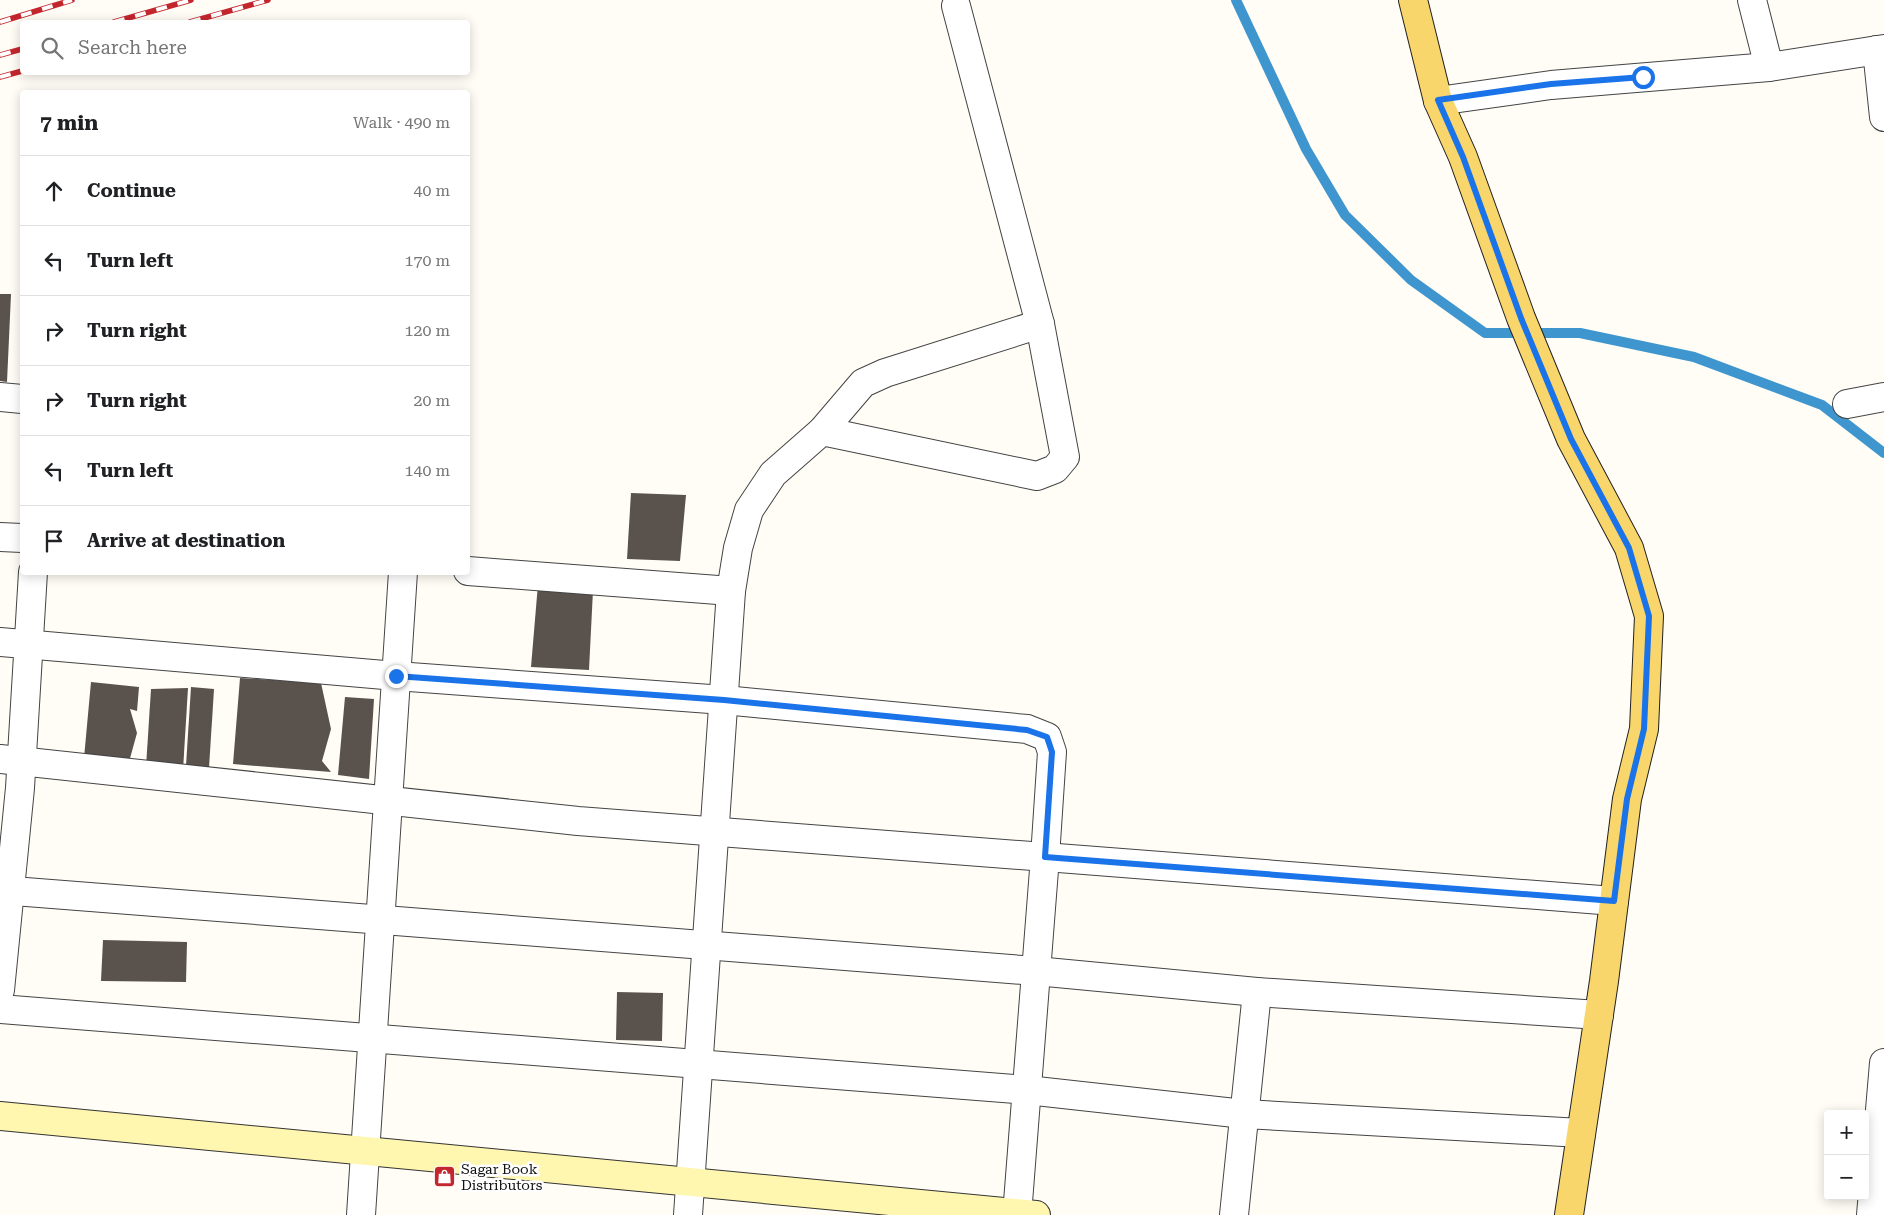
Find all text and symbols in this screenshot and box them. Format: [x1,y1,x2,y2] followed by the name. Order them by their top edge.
[20,20,470,75] search box
[38,34,66,62] icon: search
[78,36,187,59] text: Search here
[1632,66,1655,89] route start
[40,111,98,135] text: 7 min
[353,113,450,132] text: Walk · 490 m
[40,177,68,205] icon: ahead
[87,179,176,202] text: Continue
[413,181,450,200] text: 40 m
[40,247,68,275] icon: left
[87,249,173,272] text: Turn left
[404,251,450,270] text: 170 m
[40,317,68,345] icon: right
[87,319,187,342] text: Turn right
[404,321,450,340] text: 120 m
[40,387,68,415] icon: right
[87,389,187,412] text: Turn right
[413,391,450,410] text: 20 m
[40,457,68,485] icon: left
[87,459,173,482] text: Turn left
[404,461,450,480] text: 140 m
[40,527,68,555] icon: arrive
[87,529,285,552] text: Arrive at destination
[385,665,408,688] route end
[1824,1110,1869,1200] map controls
[1824,1110,1869,1155] button: +
[1824,1155,1869,1200] button: −
[461,1161,543,1193] place label: Sagar Book Distributors
[433,1165,457,1189] shop icon: Sagar Book Distributors

